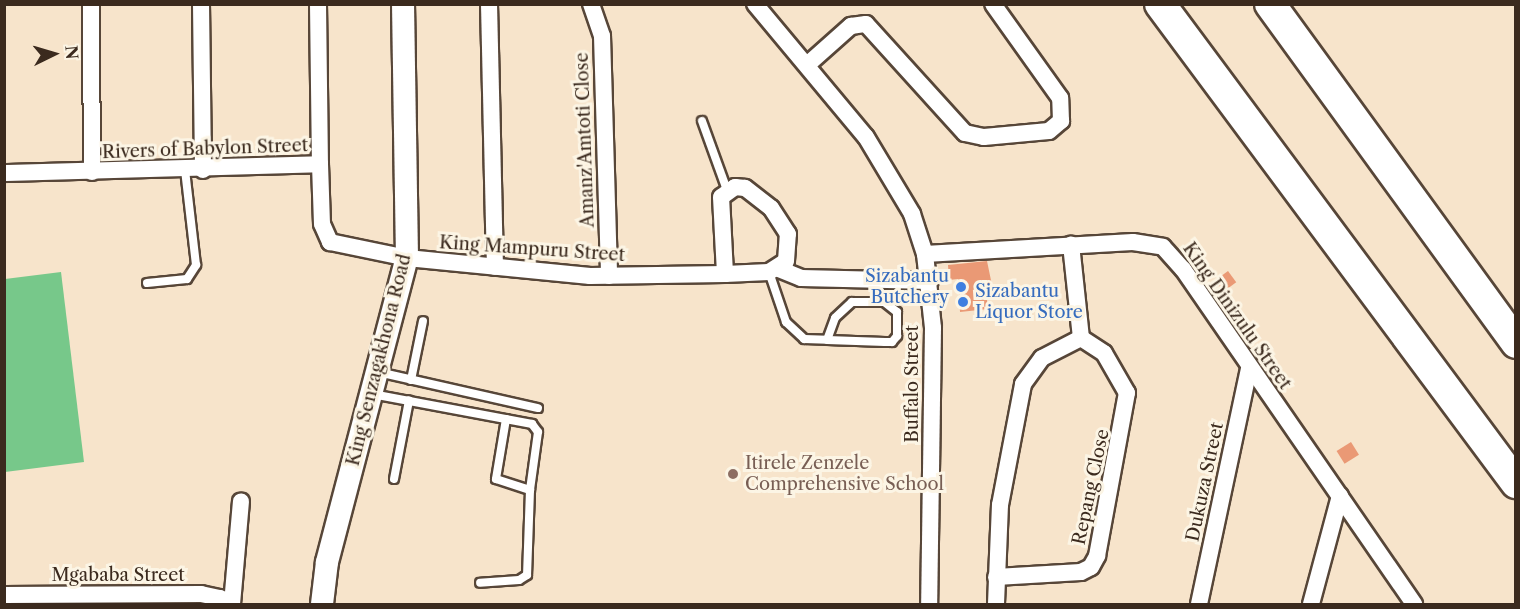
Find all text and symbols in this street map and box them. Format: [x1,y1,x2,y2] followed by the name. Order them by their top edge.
[24,24,84,84] north arrow
[61,45,82,60] text: N
[571,52,599,228] street label: Amanz'Amtoti Close
[102,135,308,163] street label: Rivers of Babylon Street
[438,232,626,266] street label: King Mampuru Street
[1178,238,1296,394] street label: King Dinizulu Street
[342,252,416,468] street label: King Senzagakhona Road
[865,266,949,308] place label: Sizabantu Butchery
[954,280,968,294] marker: Sizabantu Butchery
[975,281,1083,324] place label: Sizabantu Liquor Store
[956,295,970,309] marker: Sizabantu Liquor Store
[901,325,923,443] street label: Buffalo Street
[1182,420,1228,544] street label: Dukuza Street
[1068,427,1114,547] street label: Repang Close
[745,453,944,496] place label: Itirele Zenzele Comprehensive School
[726,467,740,481] marker: Itirele Zenzele Comprehensive School
[51,564,185,586] street label: Mgababa Street

